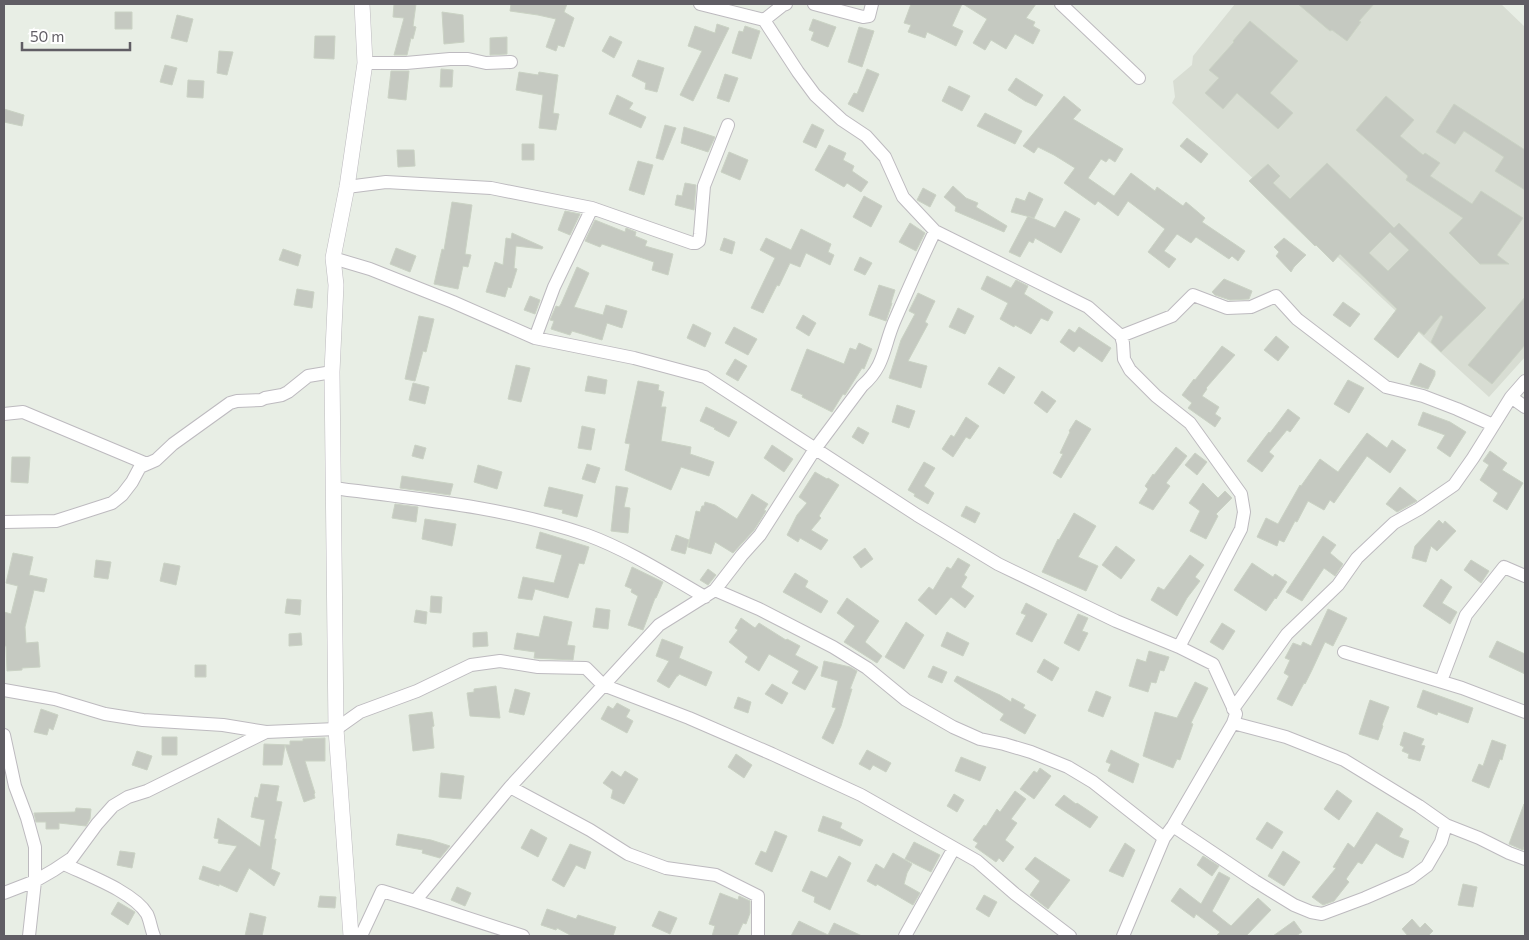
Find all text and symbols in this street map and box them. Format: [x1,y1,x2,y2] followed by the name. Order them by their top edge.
[22,20,130,52] scale bar
[30,27,64,45] text: 50 m

